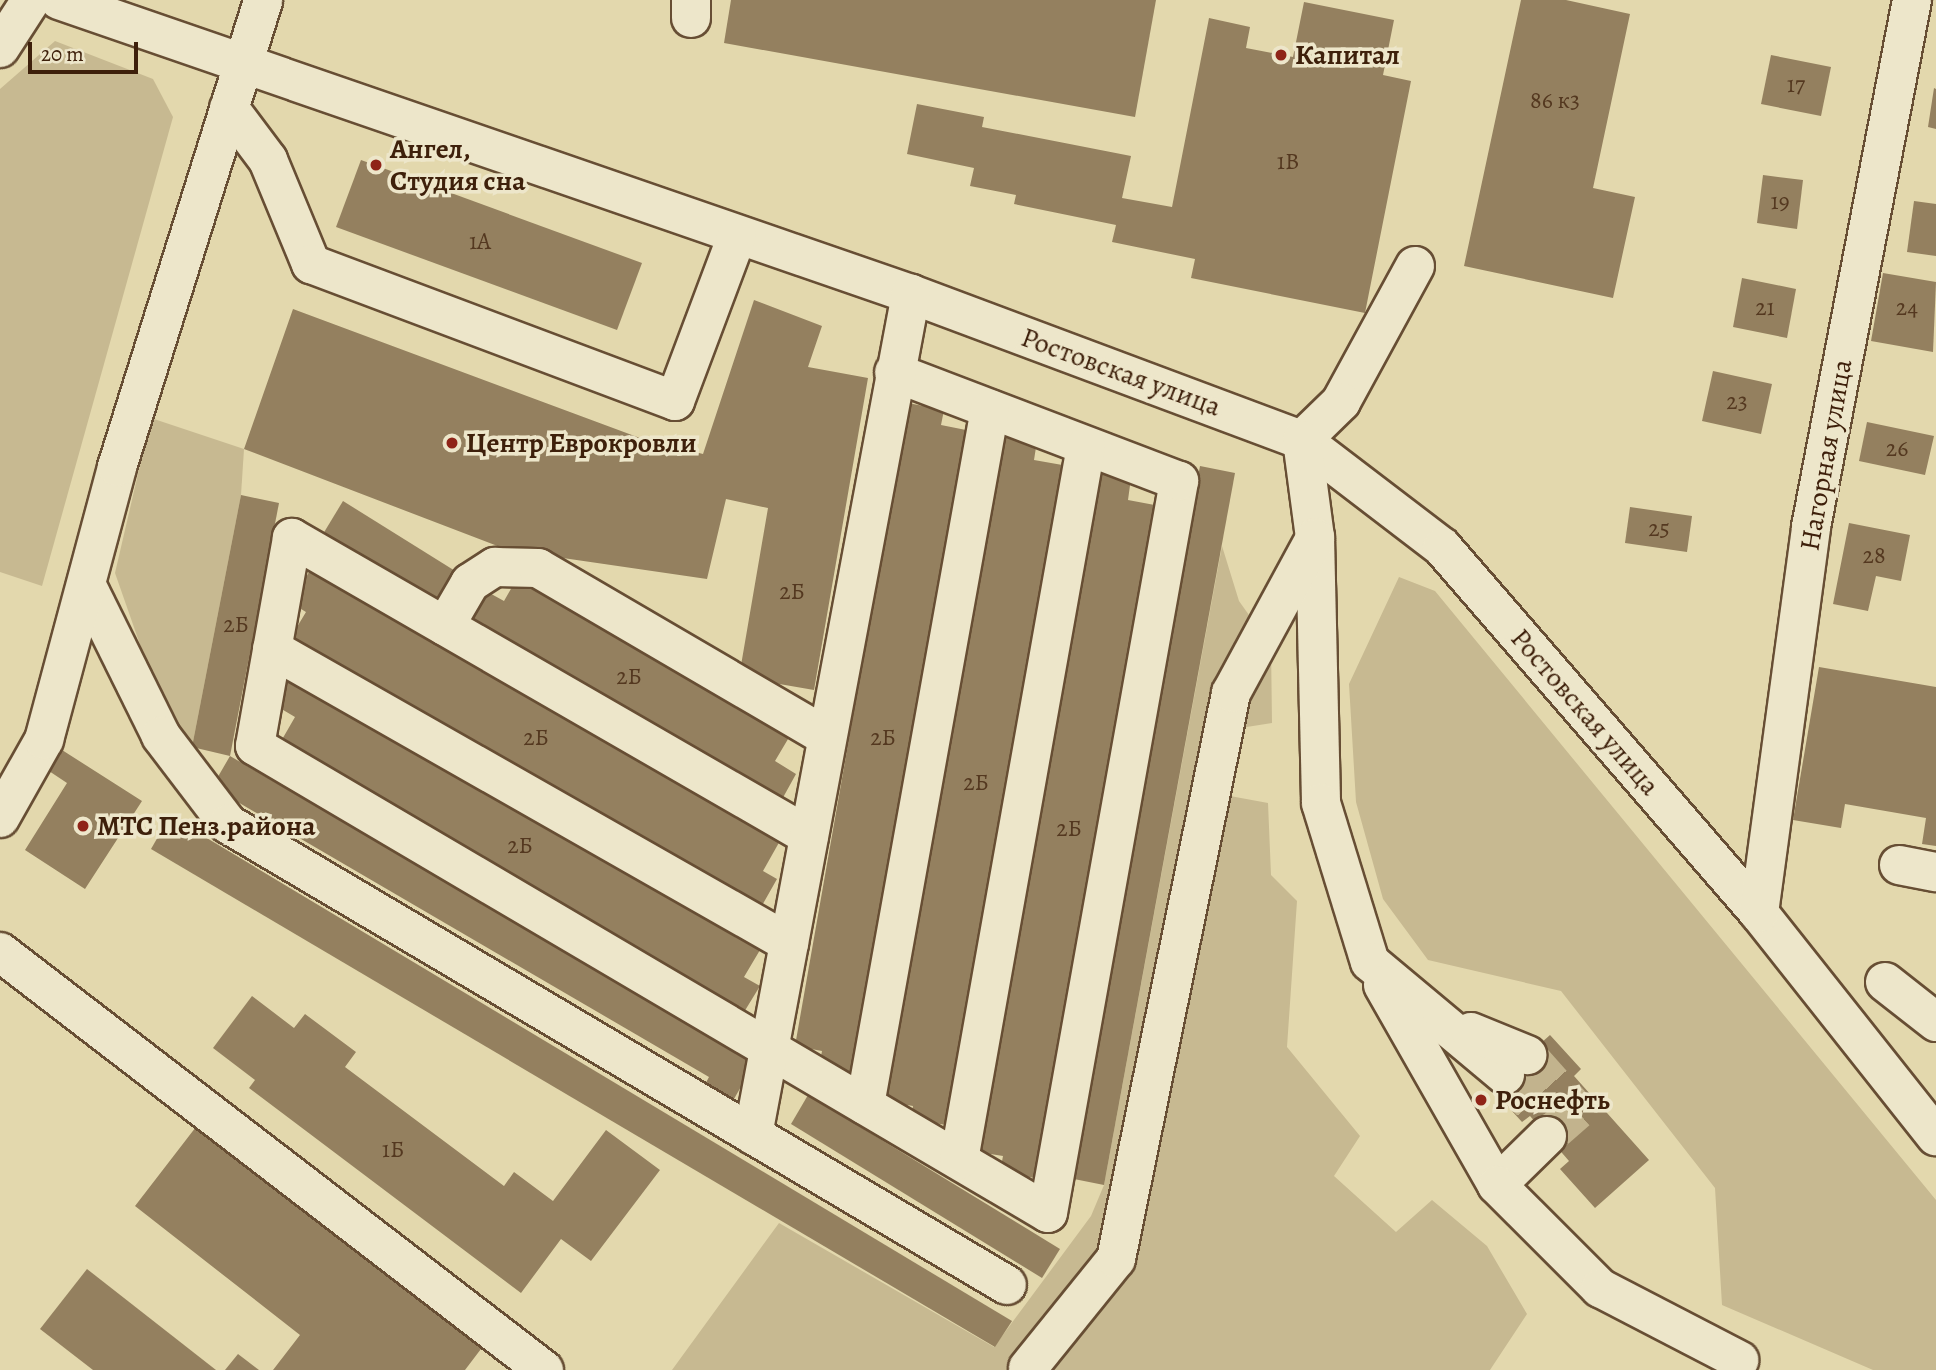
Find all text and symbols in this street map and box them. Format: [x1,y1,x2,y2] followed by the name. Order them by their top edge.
[32,28,142,72] scale bar
[1295,38,1400,72] place label: Капитал
[41,40,84,68] text: 20 m
[1273,47,1289,63] marker: Капитал
[1787,71,1805,99] house number: 17
[1530,87,1580,115] house number: 86 к3
[390,132,526,198] place label: Ангел, Студия сна
[1277,148,1299,176] house number: 1В
[368,157,384,173] marker: Ангел, Студия сна
[1770,188,1790,216] house number: 19
[469,228,491,256] house number: 1А
[1755,294,1775,322] house number: 21
[1896,294,1918,322] house number: 24
[1017,320,1225,424] street label: Ростовская улица
[1793,357,1859,553] street label: Нагорная улица
[1726,388,1748,416] house number: 23
[466,426,697,460] place label: Центр Еврокровли
[444,435,460,451] marker: Центр Еврокровли
[1886,435,1908,463] house number: 26
[1648,515,1670,543] house number: 25
[1862,542,1886,570] house number: 28
[779,578,805,606] house number: 2Б
[223,611,249,639] house number: 2Б
[1503,622,1667,802] street label: Ростовская улица
[616,663,642,691] house number: 2Б
[523,724,549,752] house number: 2Б
[870,724,896,752] house number: 2Б
[963,769,989,797] house number: 2Б
[97,809,316,843] place label: МТС Пенз.района
[1056,815,1082,843] house number: 2Б
[75,818,91,834] marker: МТС Пенз.района
[507,832,533,860] house number: 2Б
[1495,1083,1610,1117] place label: Роснефть
[1473,1092,1489,1108] marker: Роснефть
[382,1136,404,1164] house number: 1Б

